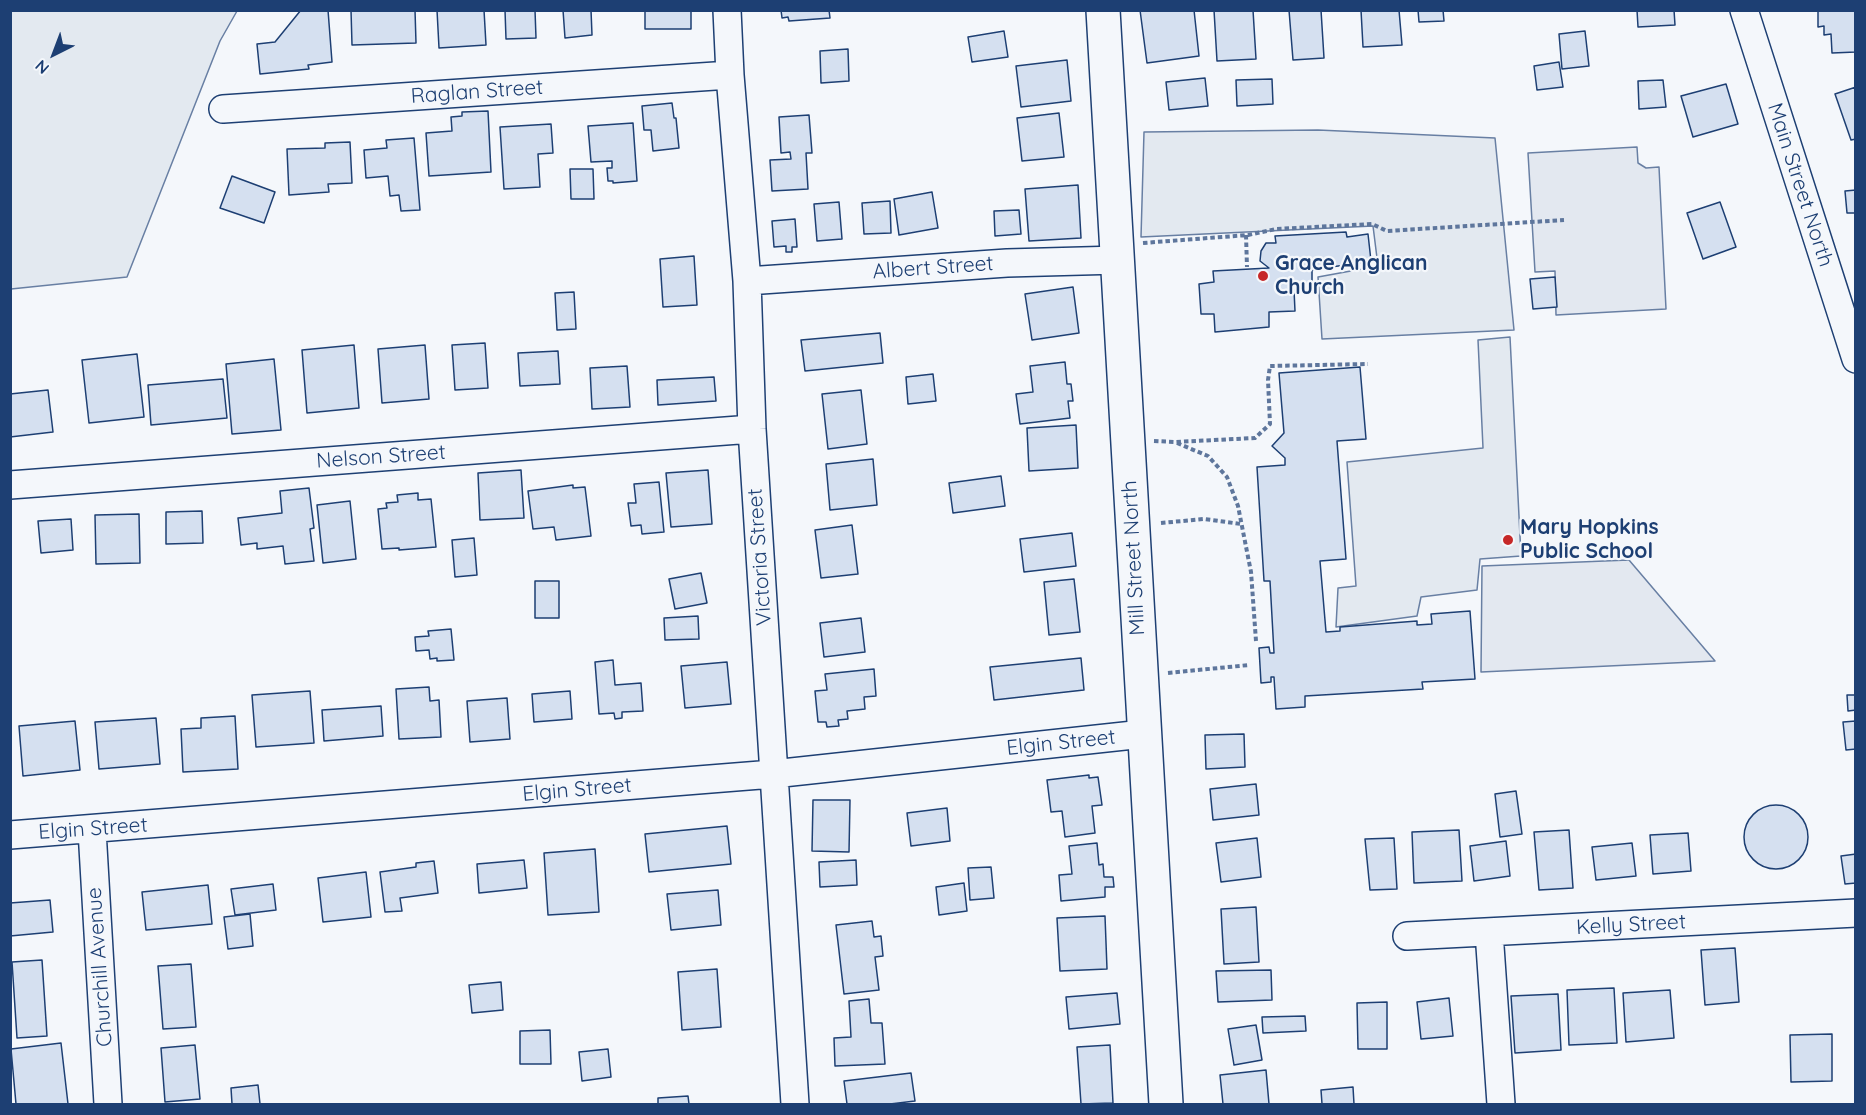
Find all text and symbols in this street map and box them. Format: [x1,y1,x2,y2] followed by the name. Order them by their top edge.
[24,24,84,84] north arrow
[31,56,53,79] text: N
[410,75,544,109] street label: Raglan Street
[1762,100,1838,270] street label: Main Street North
[872,251,994,285] street label: Albert Street
[1275,251,1427,301] place label: Grace Anglican Church
[1256,269,1270,283] marker: Grace Anglican Church
[315,440,447,474] street label: Nelson Street
[1117,480,1151,636] street label: Mill Street North
[743,488,777,626] street label: Victoria Street
[1520,515,1659,565] place label: Mary Hopkins Public School
[1501,533,1515,547] marker: Mary Hopkins Public School
[1005,725,1117,761] street label: Elgin Street
[521,773,633,807] street label: Elgin Street
[38,813,148,845] street label: Elgin Street
[82,886,118,1048] street label: Churchill Avenue
[1575,910,1687,940] street label: Kelly Street

